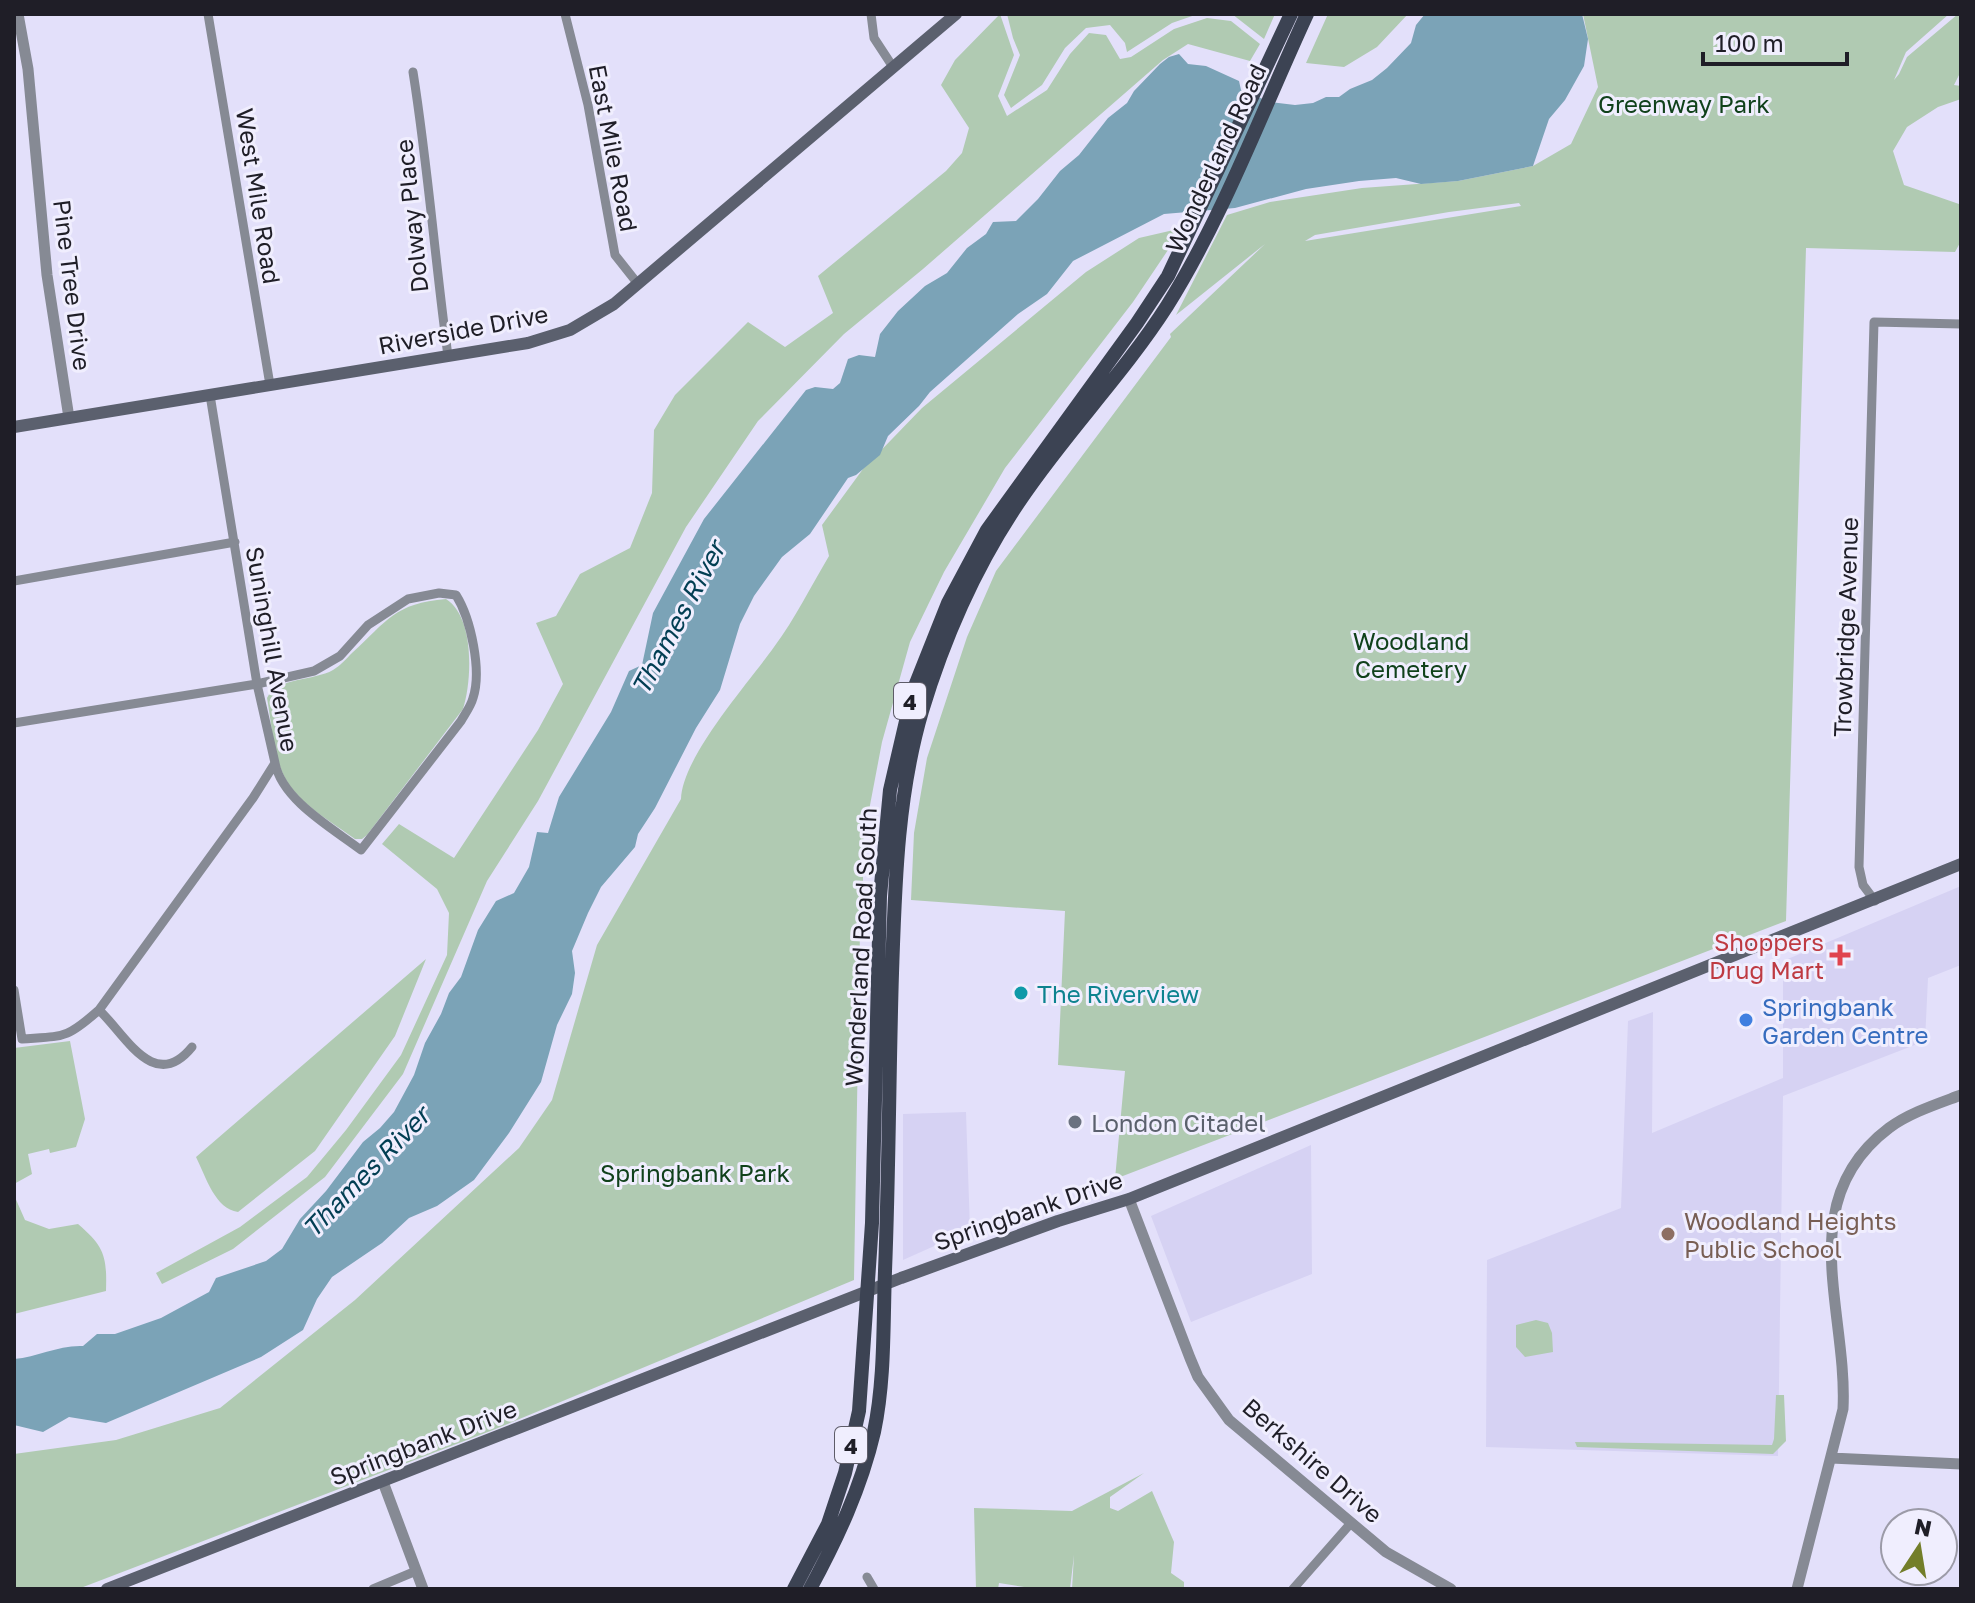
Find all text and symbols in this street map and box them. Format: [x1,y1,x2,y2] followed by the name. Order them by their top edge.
[1703,16,1847,66] scale bar
[1715,28,1784,57] text: 100 m
[1159,59,1271,257] street label: Wonderland Road
[584,62,644,234] street label: East Mile Road
[1598,89,1770,118] park label: Greenway Park
[231,106,287,286] street label: West Mile Road
[389,138,433,294] street label: Dolway Place
[48,198,98,372] street label: Pine Tree Drive
[376,298,550,360] street label: Riverside Drive
[1827,516,1863,738] street label: Trowbridge Avenue
[625,533,733,700] water label: Thames River
[241,544,305,754] street label: Suninghill Avenue
[1353,626,1469,683] park label: Woodland Cemetery
[894,683,926,719] road number: 4
[838,807,882,1087] street label: Wonderland Road South
[1709,927,1824,984] place label: Shoppers Drug Mart
[1831,946,1849,964] marker: Shoppers Drug Mart
[1037,979,1199,1008] place label: The Riverview
[1012,984,1030,1002] marker: The Riverview
[1762,992,1928,1049] place label: Springbank Garden Centre
[1737,1011,1755,1029] marker: Springbank Garden Centre
[296,1098,439,1244] water label: Thames River
[1091,1108,1266,1137] place label: London Citadel
[1066,1113,1084,1131] marker: London Citadel
[600,1158,790,1187] park label: Springbank Park
[930,1164,1126,1256] street label: Springbank Drive
[1684,1206,1897,1263] place label: Woodland Heights Public School
[1659,1225,1677,1243] marker: Woodland Heights Public School
[1237,1392,1389,1528] street label: Berkshire Drive
[326,1393,520,1491] street label: Springbank Drive
[835,1427,867,1463] road number: 4
[1879,1507,1959,1587] north arrow
[1912,1512,1934,1542] text: N

